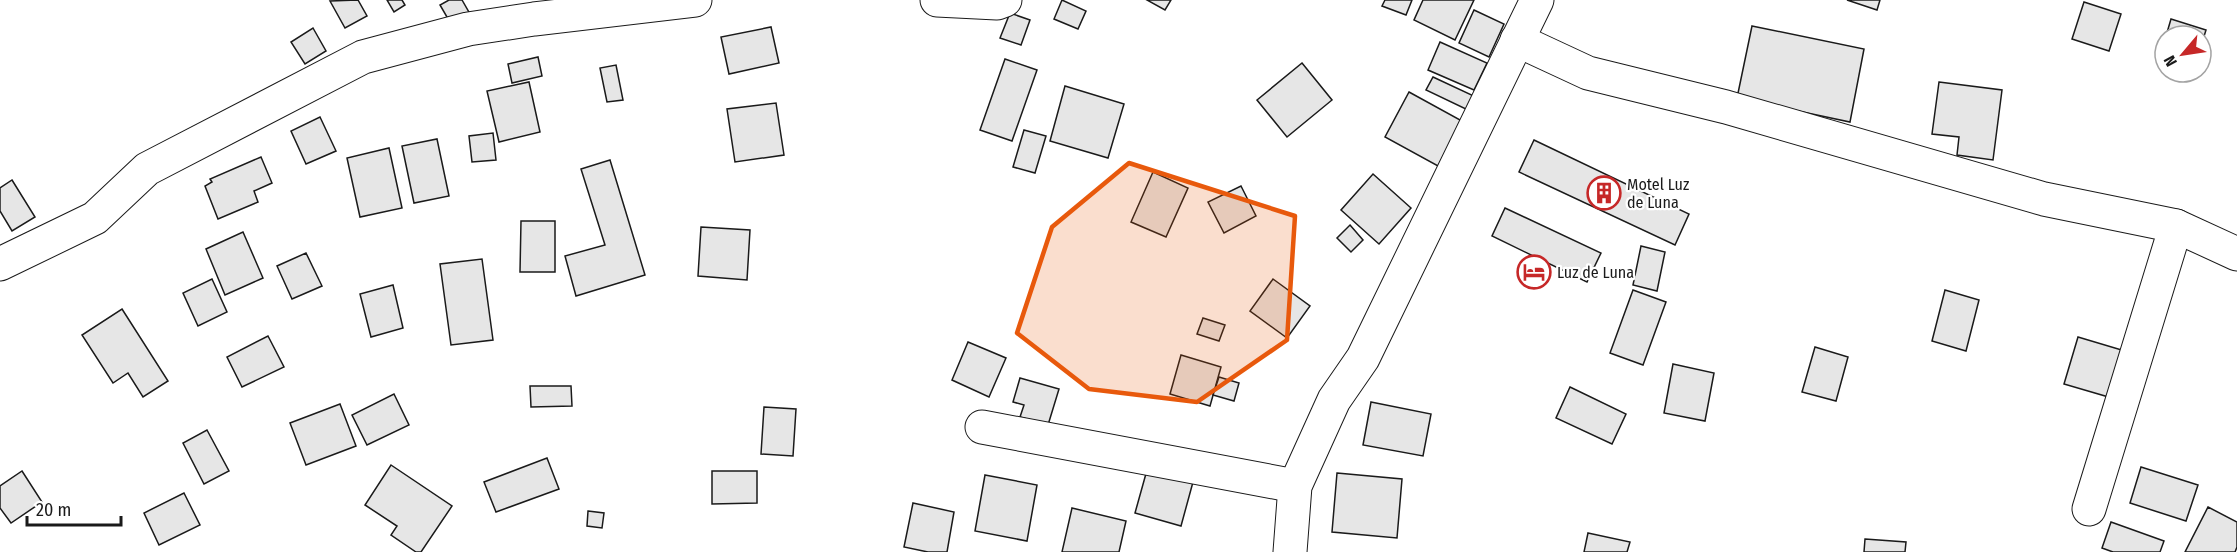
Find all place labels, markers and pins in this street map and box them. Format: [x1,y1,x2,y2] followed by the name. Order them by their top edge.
[1586,175,1622,211] building icon: Motel Luz de Luna
[1627,175,1689,212] place label: Motel Luz de Luna
[1516,254,1552,290] hotel icon: Luz de Luna
[1557,263,1634,282] place label: Luz de Luna

